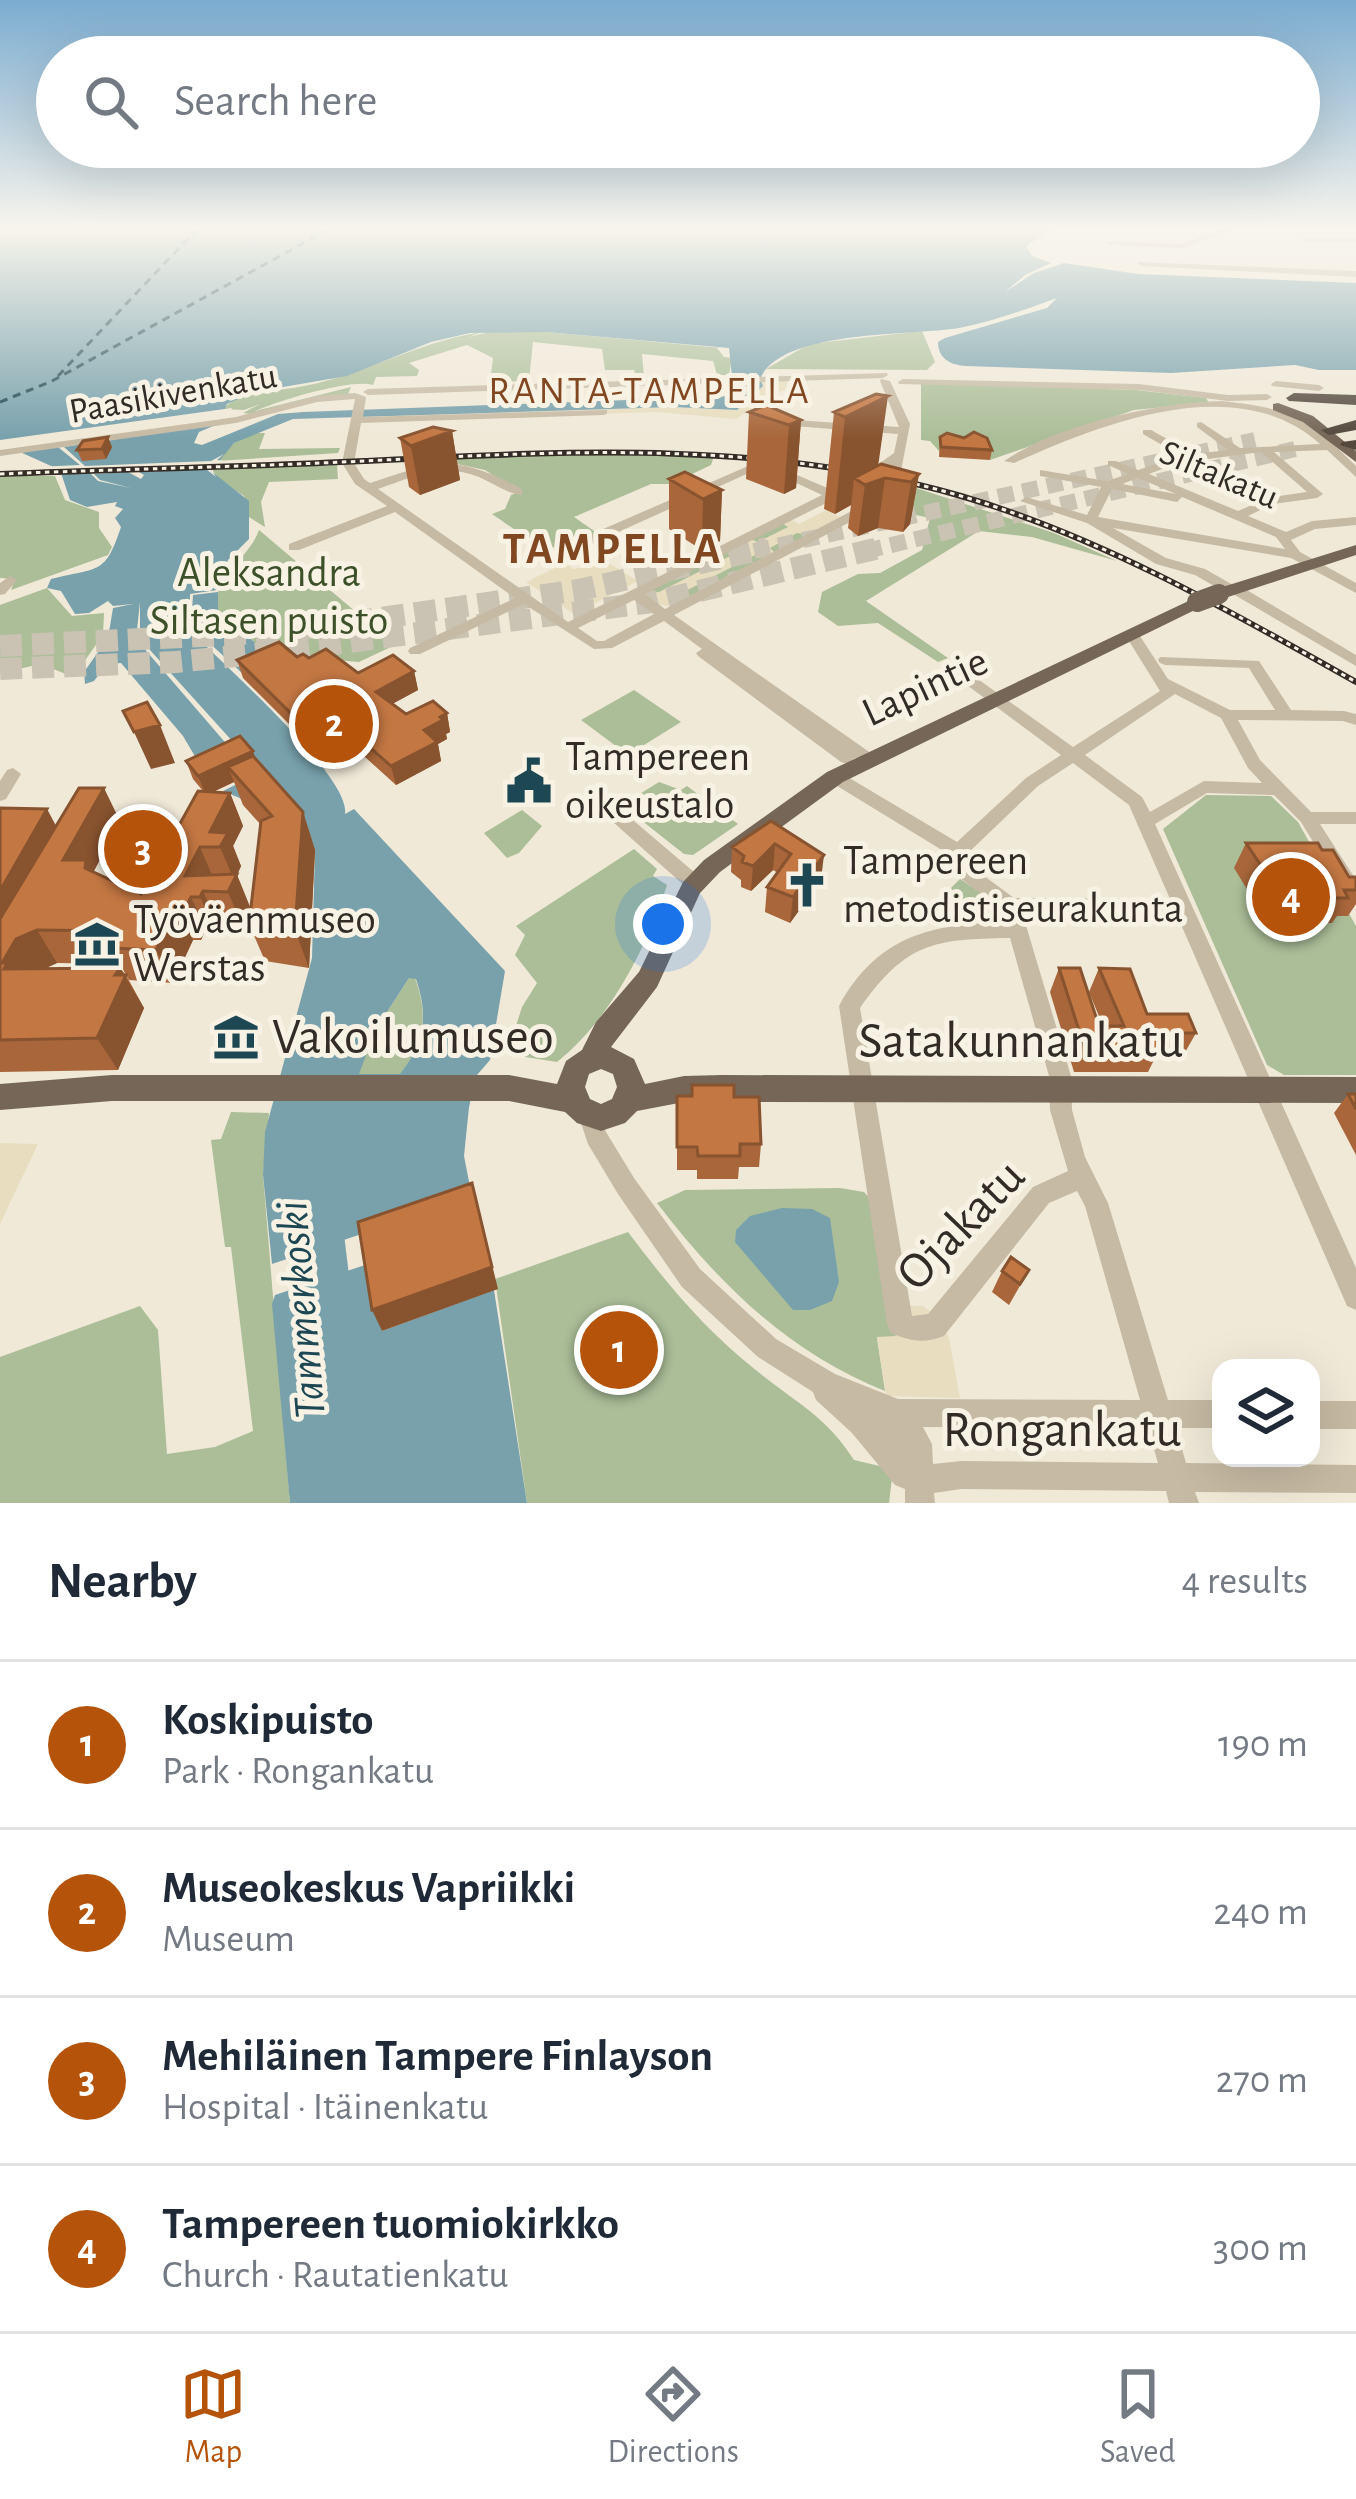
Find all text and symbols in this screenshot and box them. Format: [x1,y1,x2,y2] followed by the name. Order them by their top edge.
[36,36,1320,168] search box
[78,69,144,135] icon: search
[174,79,377,124] text: Search here
[66,358,280,430] street label: Paasikivenkatu
[488,372,812,411] district label: RANTA-TAMPELLA
[1154,434,1284,516] street label: Siltakatu
[502,527,724,572] district label: TAMPELLA
[150,552,388,642] park label: Aleksandra Siltasen puisto
[856,640,994,734] street label: Lapintie
[295,679,373,769] pin: 2
[565,736,750,826] place label: Tampereen oikeustalo
[504,756,554,806] public building icon: Tampereen oikeustalo
[104,804,182,894] pin: 3
[843,840,1184,930] place label: Tampereen metodistiseurakunta
[1252,852,1330,942] pin: 4
[782,860,832,910] church icon: Tampereen metodistiseurakunta
[633,894,693,954] your location
[133,899,376,989] place label: Työväenmuseo Werstas
[72,919,122,969] museum icon: Työväenmuseo Werstas
[211,1012,261,1062] museum icon: Vakoilumuseo
[272,1012,554,1063] place label: Vakoilumuseo
[859,1016,1183,1067] street label: Satakunnankatu
[887,1150,1035,1300] street label: Ojakatu
[270,1199,334,1421] water label: Tammerkoski
[580,1305,658,1395] pin: 1
[1212,1359,1320,1467] map controls
[1212,1359,1320,1467] button: layers
[943,1405,1181,1456] street label: Rongankatu
[48,1556,197,1607] text: Nearby
[1181,1562,1308,1601] text: 4 results
[162,1698,374,1743] text: Koskipuisto
[80,1725,94,1764] text: 1
[1218,1725,1308,1764] text: 190 m
[162,1752,434,1791] text: Park · Rongankatu
[162,1866,575,1911] text: Museokeskus Vapriikki
[78,1893,96,1932] text: 2
[1213,1893,1308,1932] text: 240 m
[162,1920,295,1959] text: Museum
[162,2034,713,2079] text: Mehiläinen Tampere Finlayson
[79,2061,95,2100] text: 3
[1216,2061,1308,2100] text: 270 m
[162,2088,488,2127] text: Hospital · Itäinenkatu
[162,2202,619,2247] text: Tampereen tuomiokirkko
[77,2229,97,2268] text: 4
[1213,2229,1308,2268] text: 300 m
[162,2256,508,2295] text: Church · Rautatienkatu
[180,2361,246,2473] tab: Map
[607,2361,739,2473] tab: Directions
[1100,2361,1175,2473] tab: Saved

